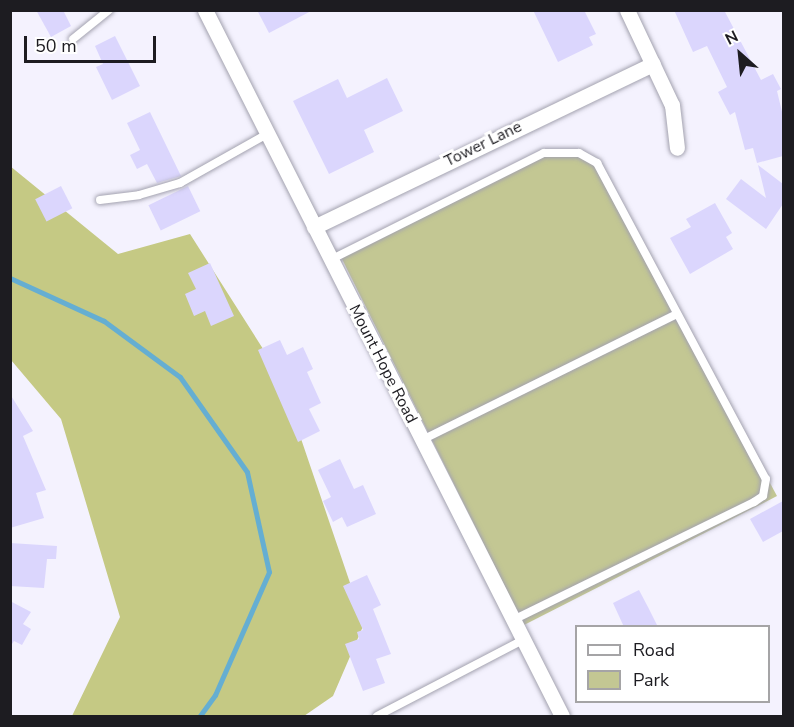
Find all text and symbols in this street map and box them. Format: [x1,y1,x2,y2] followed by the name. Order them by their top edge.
[27,24,159,62] scale bar
[710,24,770,84] north arrow
[722,25,742,50] text: N
[35,34,77,58] text: 50 m
[441,117,525,171] street label: Tower Lane
[345,301,421,427] street label: Mount Hope Road
[575,625,770,703] legend
[633,638,675,662] text: Road
[633,668,669,692] text: Park

